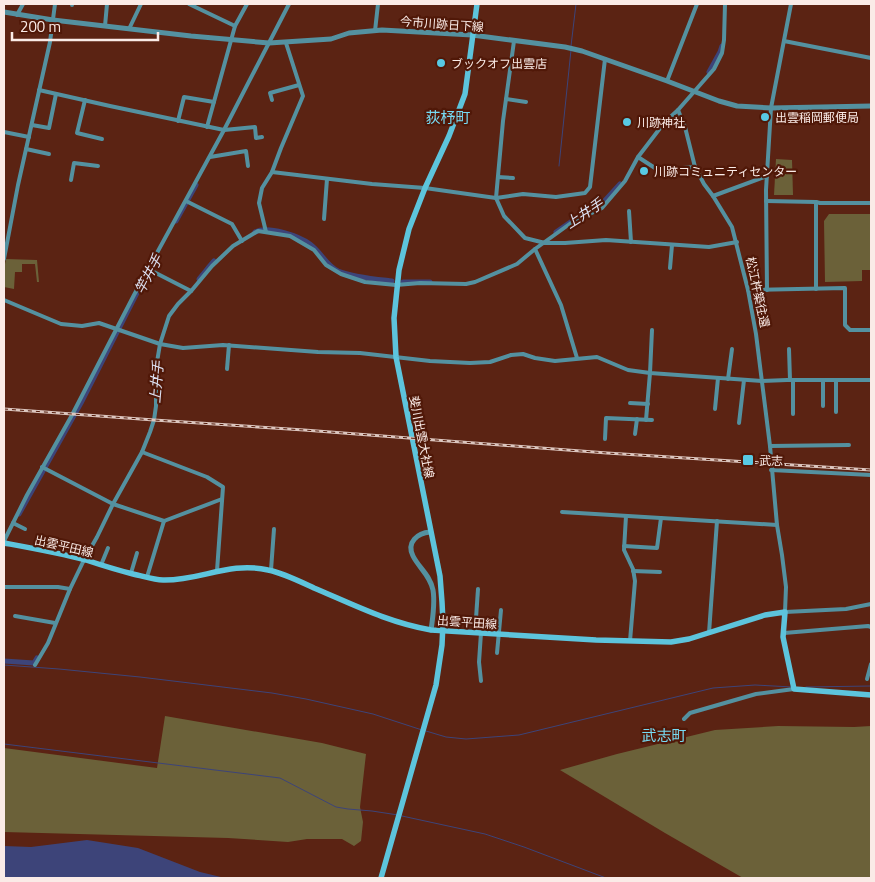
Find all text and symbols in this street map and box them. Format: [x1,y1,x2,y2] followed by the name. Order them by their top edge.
[12,10,159,42] scale bar
[399,12,485,36] street label: 今市川跡日下線
[20,15,61,38] text: 200 m
[451,54,547,73] place label: ブックオフ出雲店
[435,57,447,69] marker: ブックオフ出雲店
[425,106,471,129] district label: 荻杼町
[775,108,859,127] place label: 出雲稲岡郵便局
[759,111,771,123] marker: 出雲稲岡郵便局
[637,113,685,132] place label: 川跡神社
[621,116,633,128] marker: 川跡神社
[654,162,797,181] place label: 川跡コミュニティセンター
[638,165,650,177] marker: 川跡コミュニティセンター
[561,192,608,233] water label: 上井手
[129,250,168,297] water label: 竿井手
[741,255,775,329] street label: 松江杵築往還
[144,359,168,404] water label: 上井手
[405,394,439,480] street label: 斐川出雲大社線
[759,451,783,470] place label: 武志
[741,453,755,467] marker: 武志
[33,530,95,562] street label: 出雲平田線
[436,610,498,634] street label: 出雲平田線
[641,724,687,747] district label: 武志町

